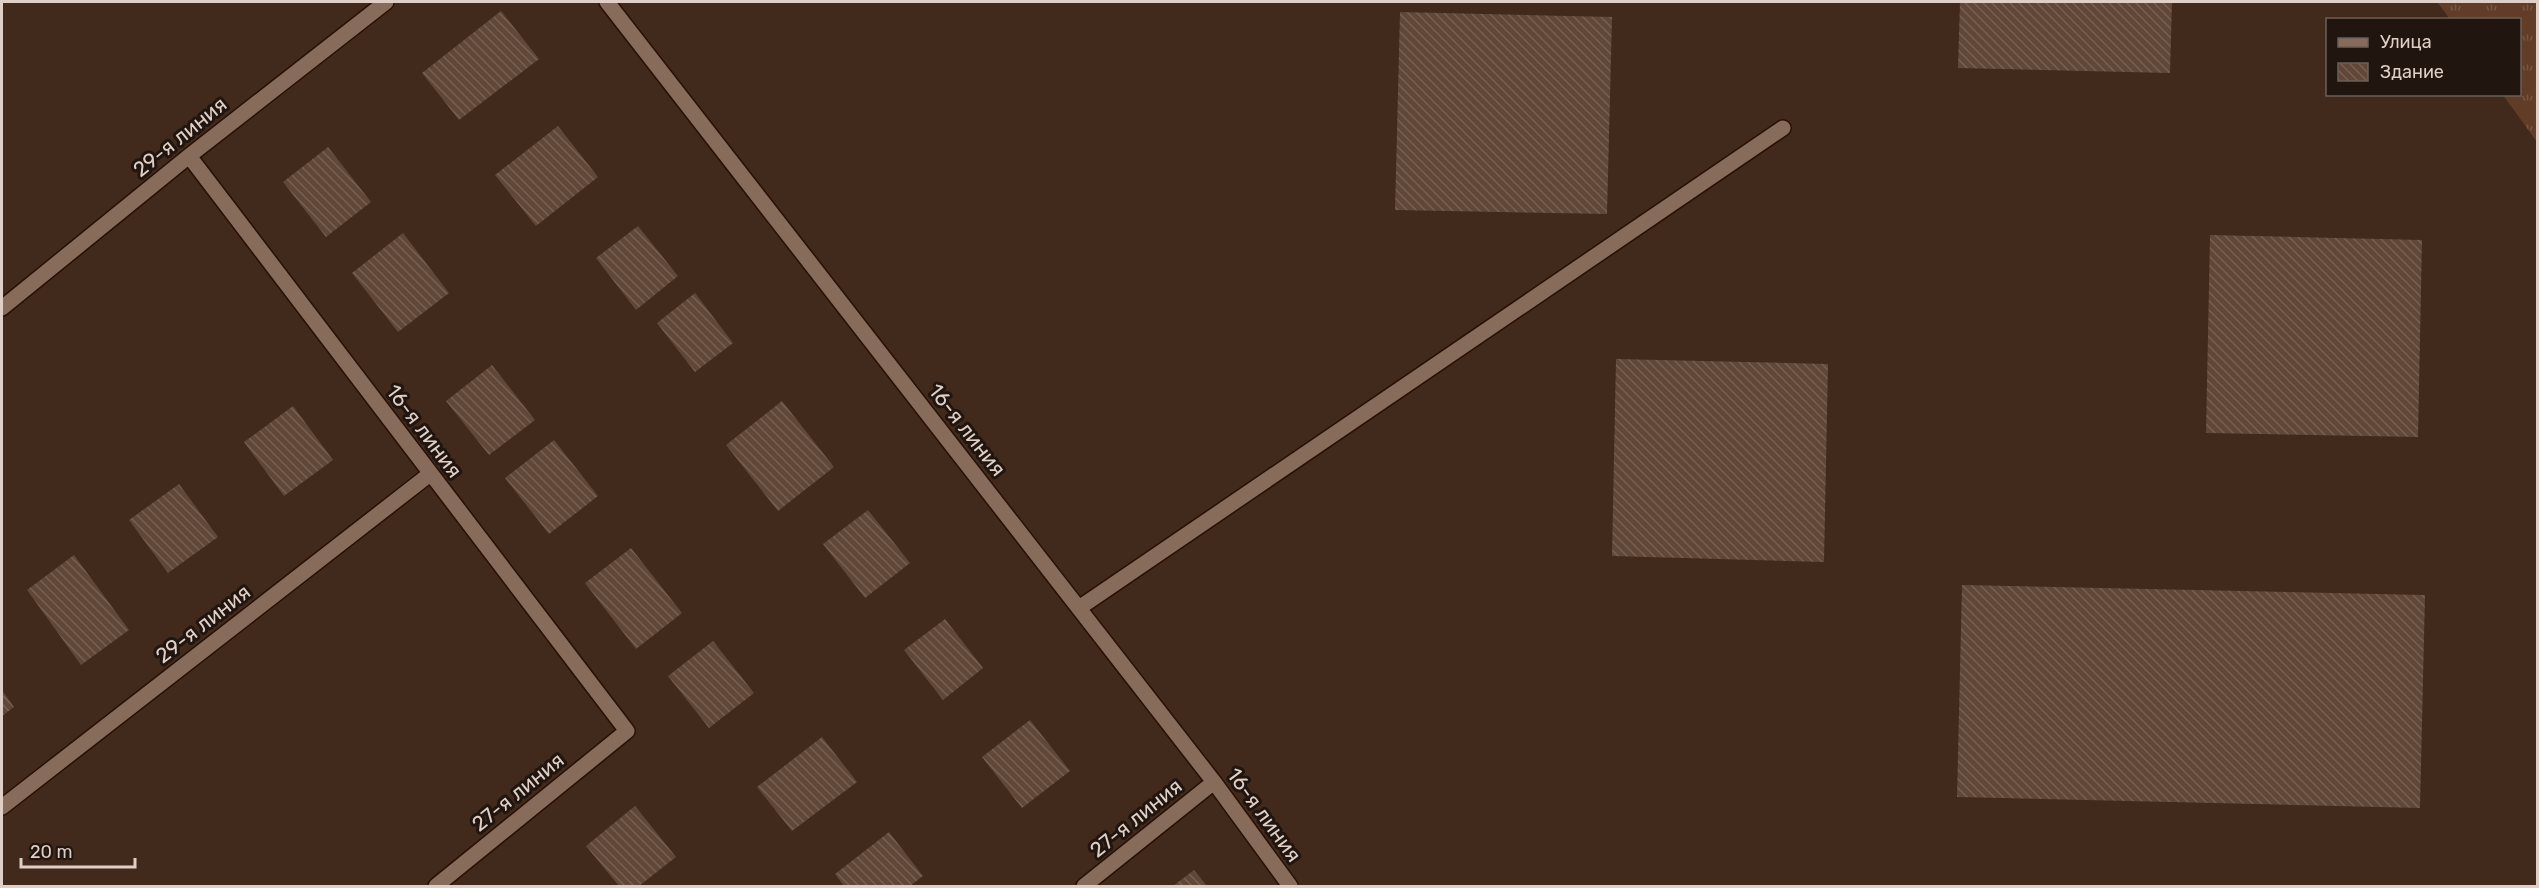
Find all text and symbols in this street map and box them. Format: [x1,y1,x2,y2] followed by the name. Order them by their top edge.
[2326,18,2521,96] legend
[2380,31,2432,53] text: Улица
[2380,61,2444,83] text: Здание
[128,91,232,182] street label: 29-я линия
[924,378,1011,481] street label: 16-я линия
[381,379,468,482] street label: 16-я линия
[150,579,255,668] street label: 29-я линия
[467,747,569,836] street label: 27-я линия
[1222,763,1307,867] street label: 16-я линия
[1085,773,1187,862] street label: 27-я линия
[21,831,135,869] scale bar
[30,841,72,863] text: 20 m

